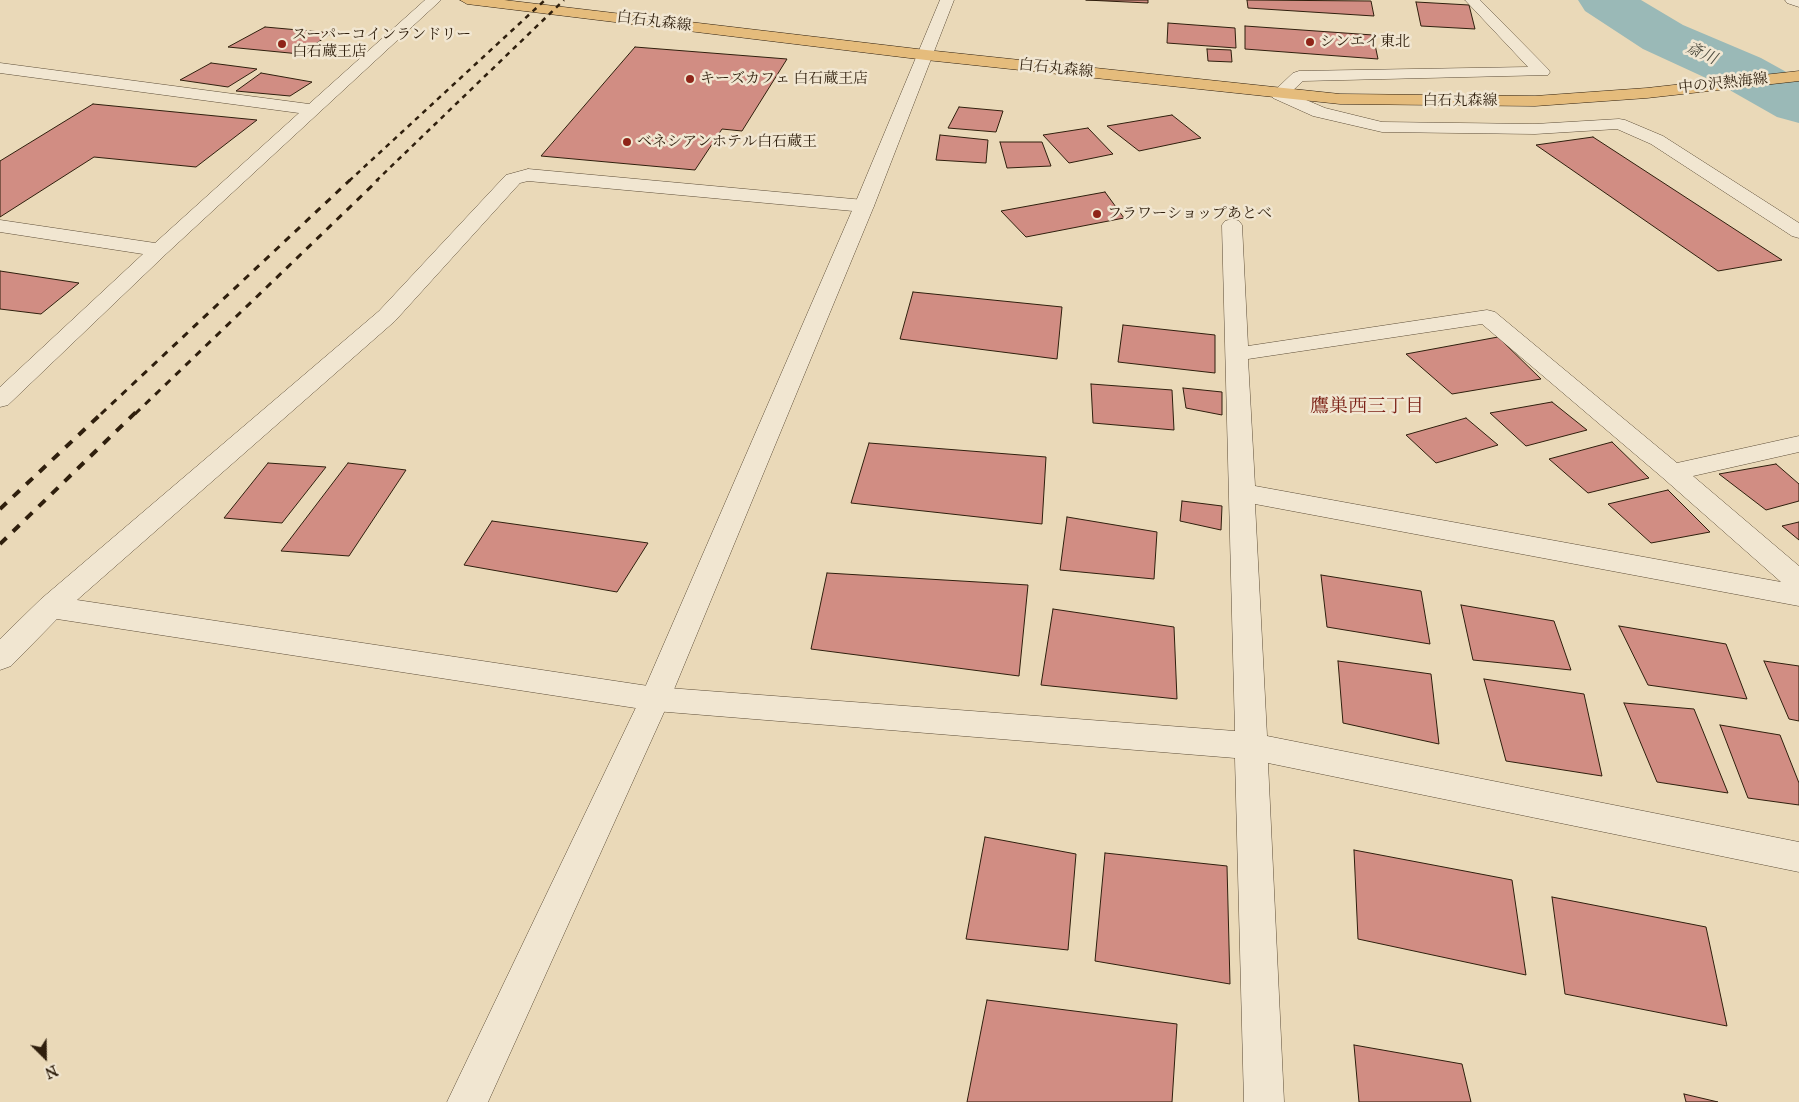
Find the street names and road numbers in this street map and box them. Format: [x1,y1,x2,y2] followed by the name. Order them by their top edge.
[616,8,692,36] street label: 白石丸森線
[1018,56,1094,82] street label: 白石丸森線
[1677,70,1769,98] street label: 中の沢熱海線
[1423,92,1497,110] street label: 白石丸森線

